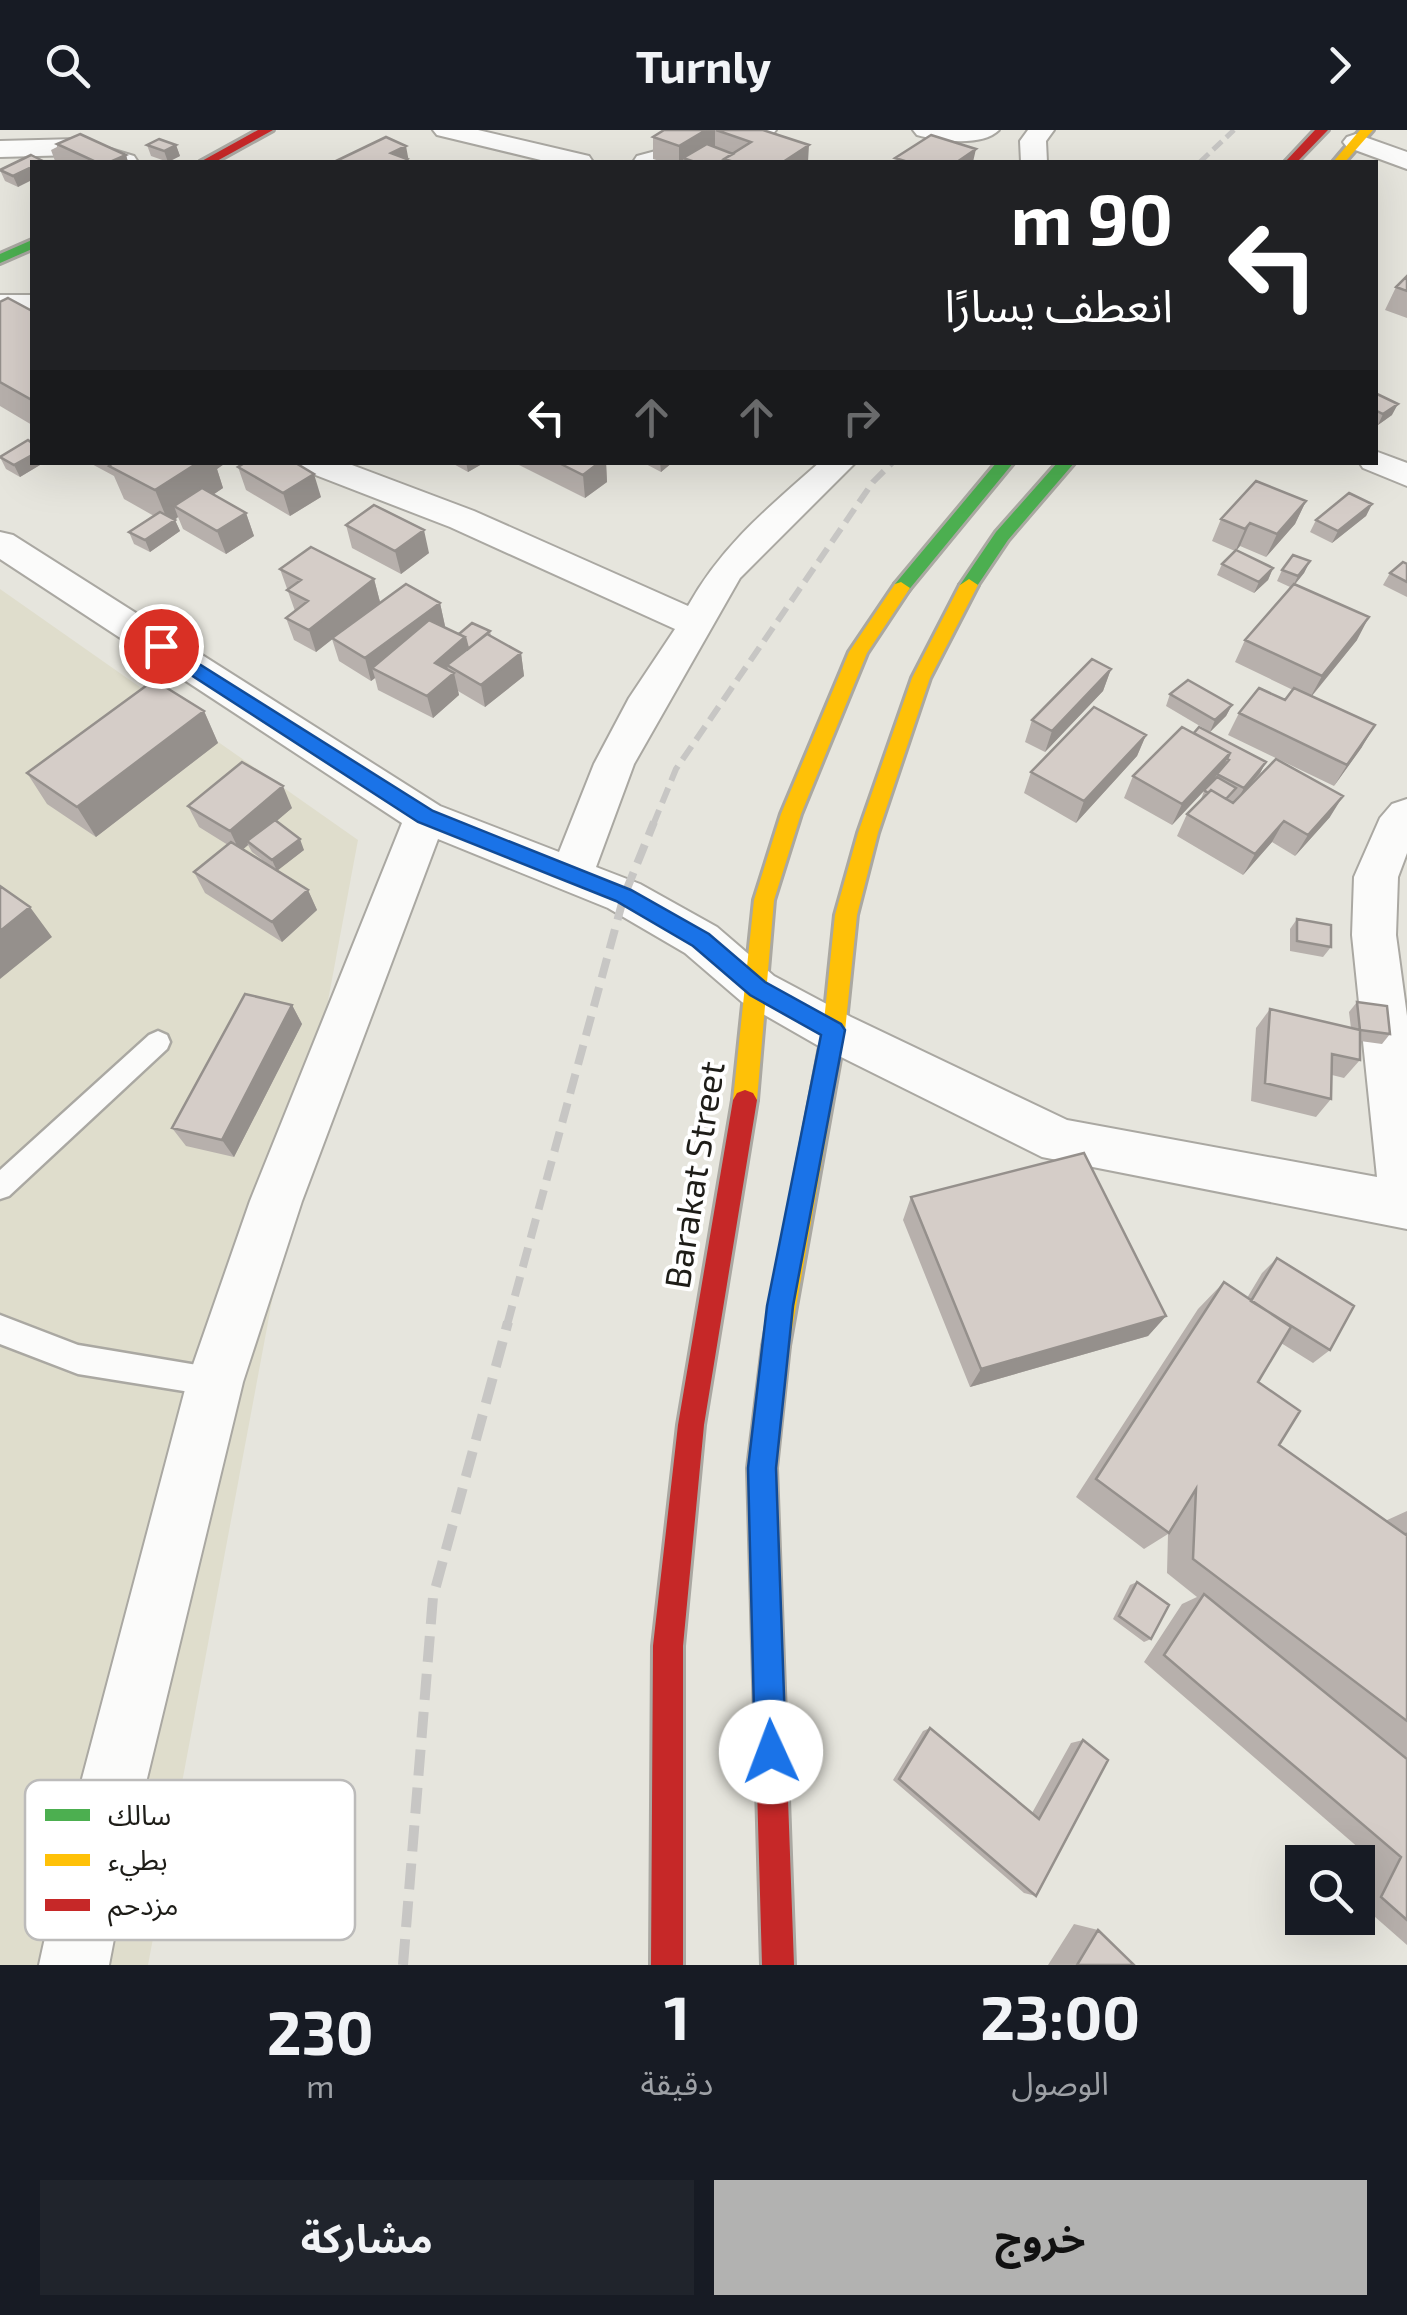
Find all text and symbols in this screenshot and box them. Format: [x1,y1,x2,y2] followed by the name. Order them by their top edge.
[40,38,95,93] icon: search
[636,38,771,92] text: Turnly
[1312,38,1367,93] icon: forward
[1011,175,1173,259] text: 90 m
[1208,200,1338,330] icon: left
[944,277,1173,331] text: انعطف يسارًا
[519,390,574,445] icon: left
[624,390,679,445] icon: ahead
[729,390,784,445] icon: ahead
[834,390,889,445] icon: right
[119,604,204,689] pin
[134,619,189,674] icon: arrive
[654,1058,732,1291] street label: Barakat Street
[719,1700,823,1804] position arrow
[25,1780,355,1940] legend
[108,1797,171,1831] text: سالك
[108,1842,168,1881] text: بطيء
[1285,1845,1375,1935] map controls
[1285,1845,1375,1935] button: search
[108,1887,179,1927] text: مزدحم
[664,1980,690,2052] text: 1
[980,1980,1140,2052] text: 23:00
[267,1995,374,2067] text: 230
[640,2063,713,2101] text: دقيقة
[1012,2063,1109,2101] text: الوصول
[306,2066,334,2104] text: m
[40,2180,694,2295] button: مشاركة
[714,2180,1367,2295] button: خروج

